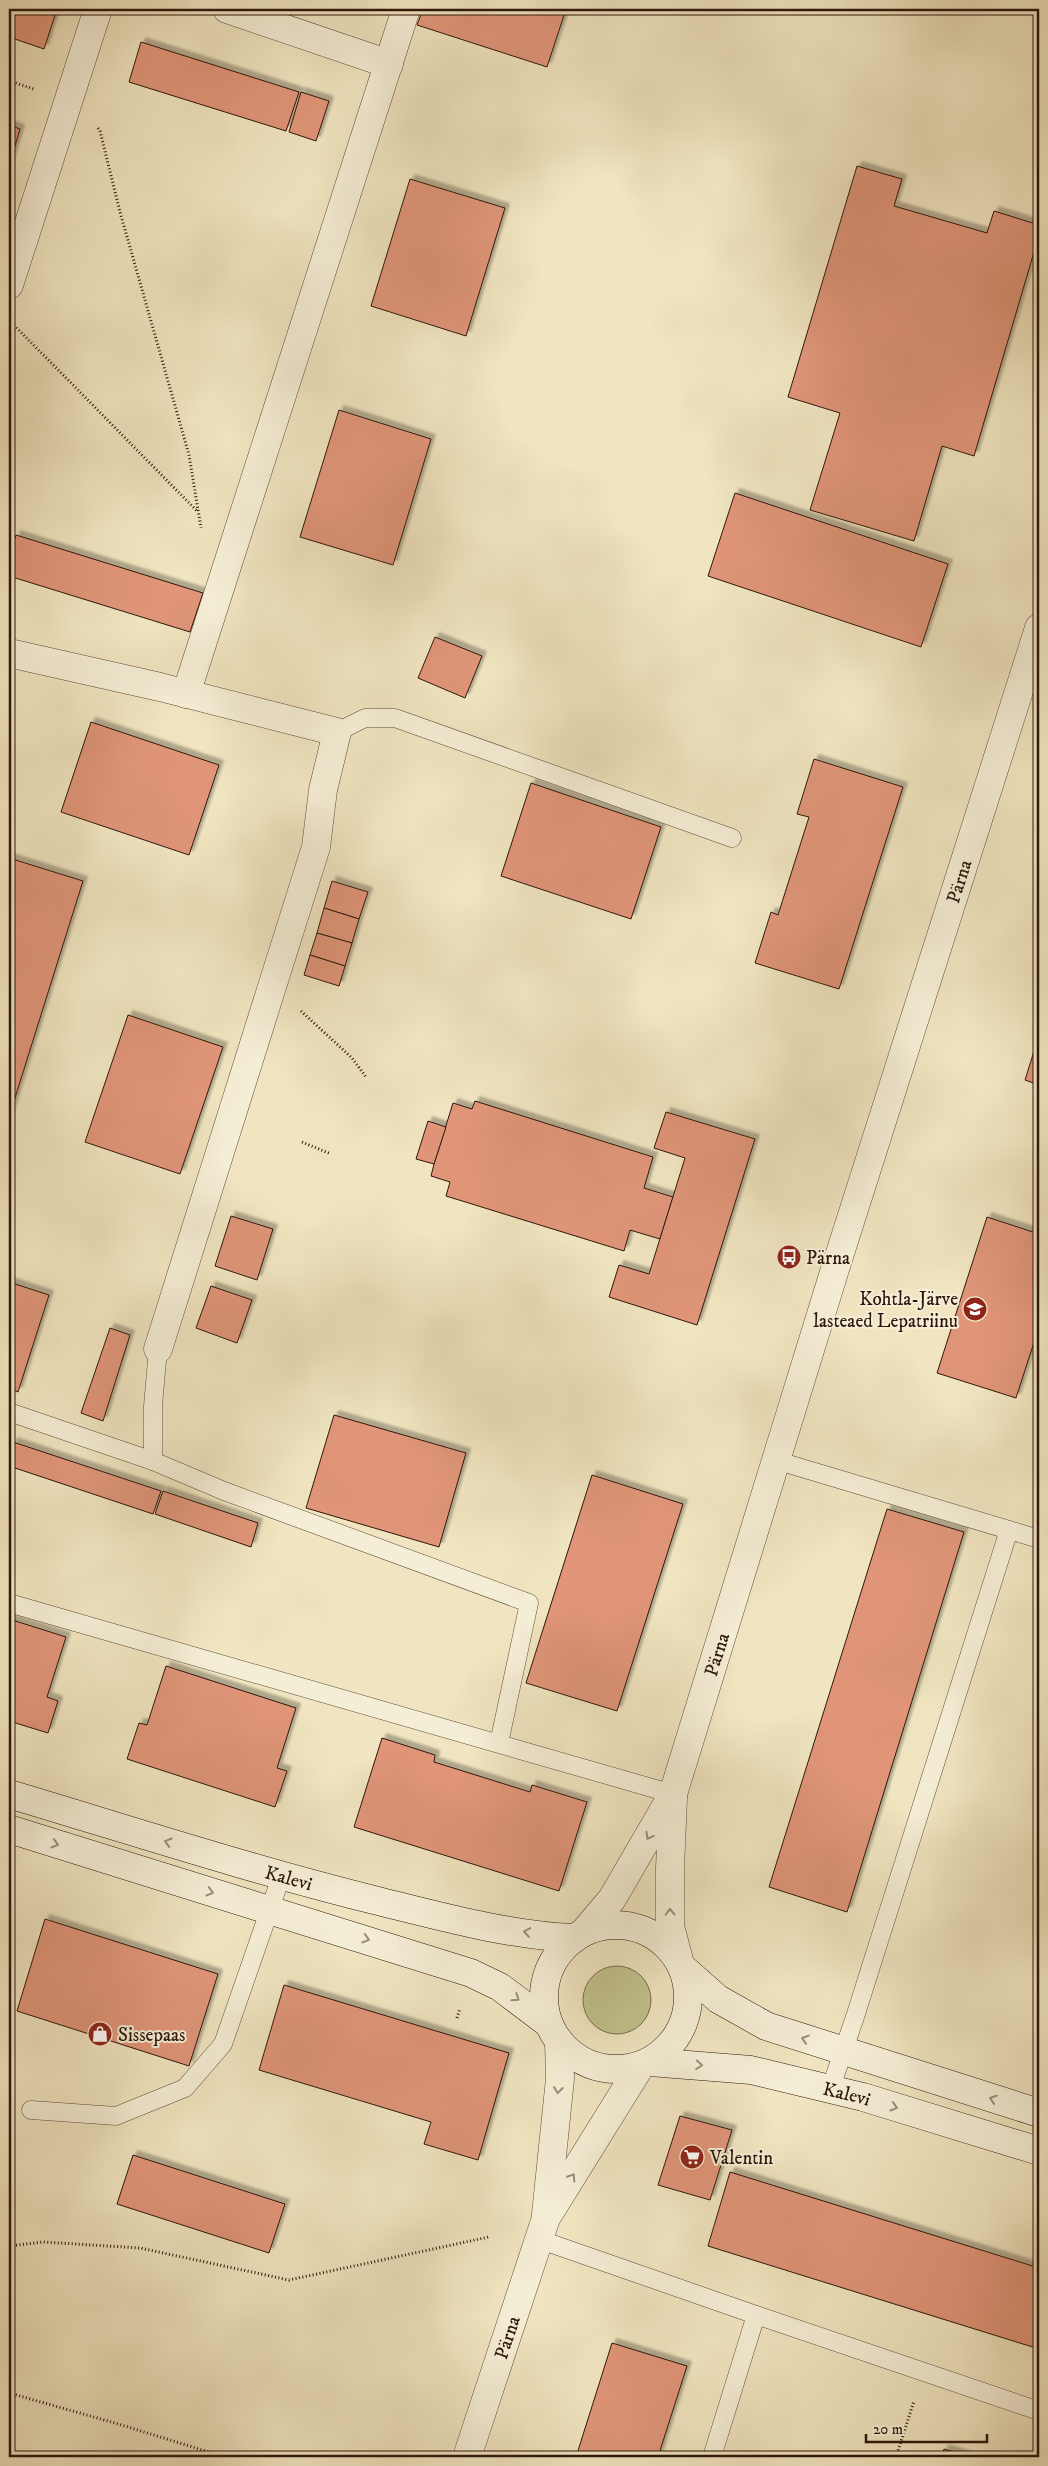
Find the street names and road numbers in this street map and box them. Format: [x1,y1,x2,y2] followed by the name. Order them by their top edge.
[942,857,977,906] street label: Pärna
[700,1630,735,1679] street label: Pärna
[262,1861,315,1896] street label: Kalevi
[820,2078,873,2112] street label: Kalevi
[490,2313,526,2362] street label: Pärna

